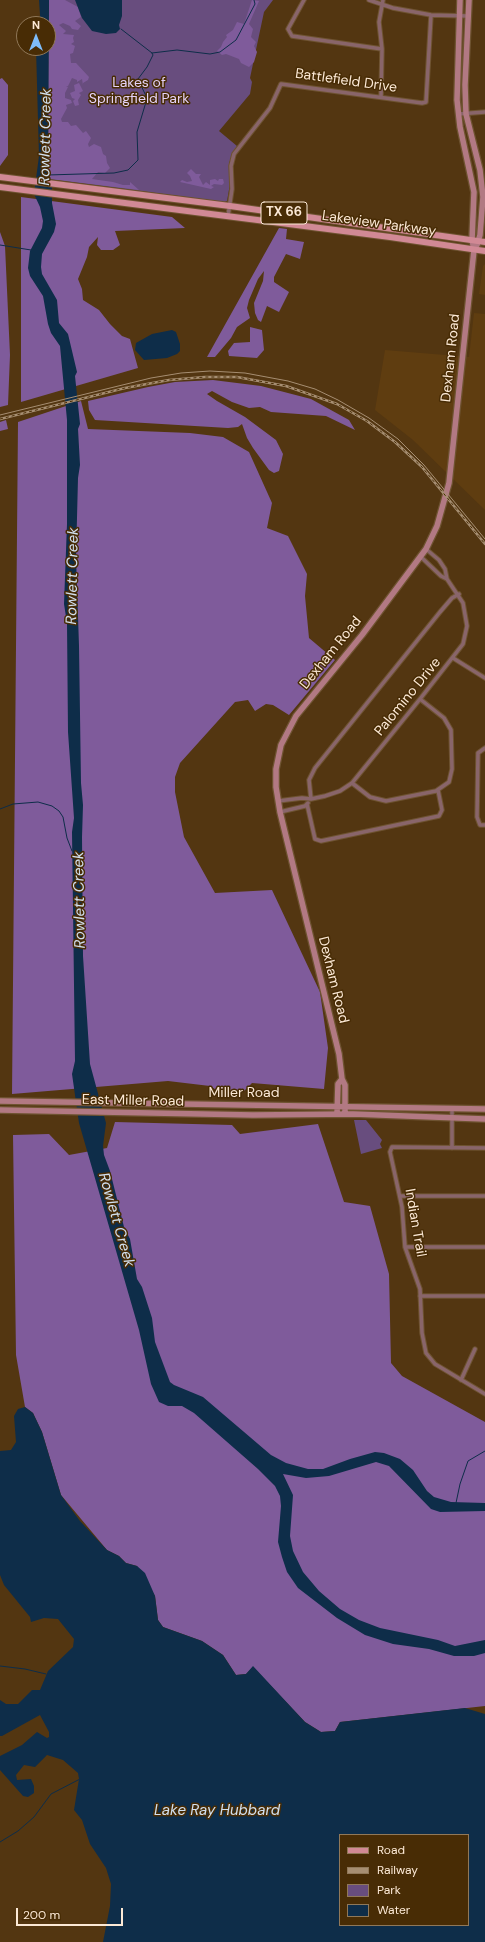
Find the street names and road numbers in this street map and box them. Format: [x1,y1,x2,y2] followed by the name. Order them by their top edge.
[294,66,398,96] street label: Battlefield Drive
[261,202,307,224] road number: TX 66
[321,208,437,240] street label: Lakeview Parkway
[438,313,464,403] street label: Dexham Road
[297,613,365,693] street label: Dexham Road
[371,654,445,740] street label: Palomino Drive
[314,935,352,1025] street label: Dexham Road
[209,1085,279,1101] street label: Miller Road
[82,1092,184,1110] street label: East Miller Road
[401,1187,429,1259] street label: Indian Trail

